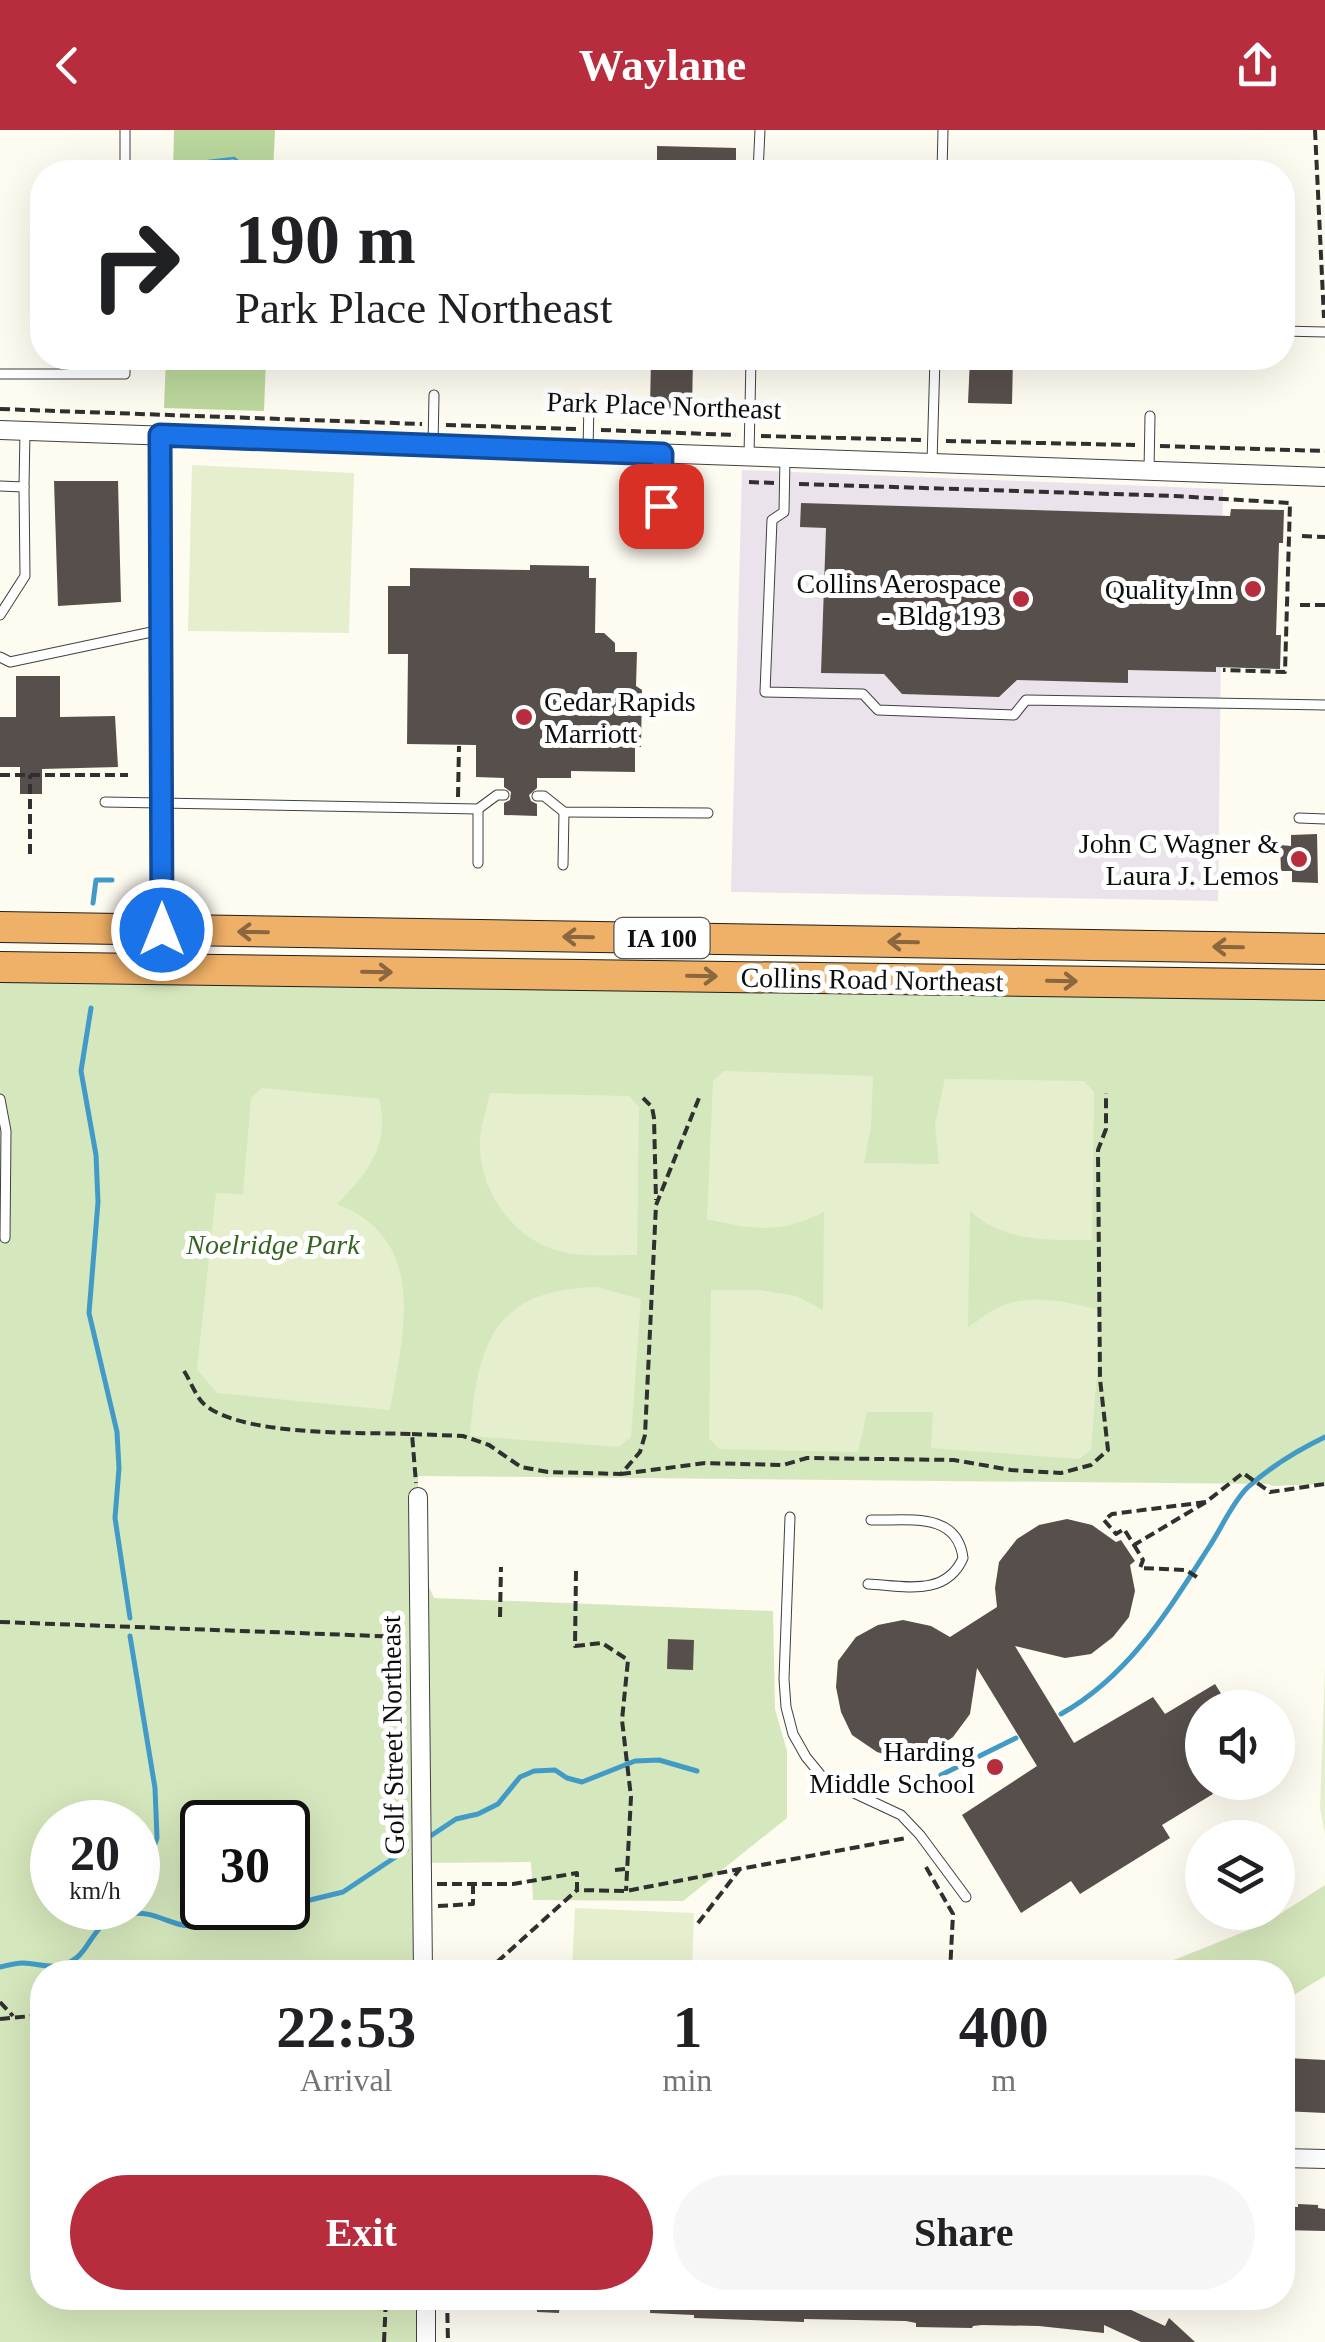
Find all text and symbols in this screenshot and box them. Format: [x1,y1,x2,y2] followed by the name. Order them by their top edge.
[40,38,95,93] icon: back
[1230,38,1285,93] icon: share
[579,40,746,90] text: Waylane
[70,200,200,330] icon: right
[235,201,416,278] text: 190 m
[235,283,612,333] text: Park Place Northeast
[546,386,782,425] street label: Park Place Northeast
[619,464,704,549] pin
[634,479,689,534] icon: arrive
[796,568,1001,631] place label: Collins Aerospace - Bldg 193
[1105,574,1233,605] place label: Quality Inn
[1242,578,1264,600] marker: Quality Inn
[1010,588,1032,610] marker: Collins Aerospace - Bldg 193
[544,686,696,749] place label: Cedar Rapids Marriott
[513,706,535,728] marker: Cedar Rapids Marriott
[1079,828,1279,891] place label: John C Wagner & Laura J. Lemos
[1288,848,1310,870] marker: John C Wagner & Laura J. Lemos
[110,878,214,982] position arrow
[614,918,710,958] road number: IA 100
[237,922,270,942] one-way arrow
[562,928,594,946] one-way arrow
[887,932,920,952] one-way arrow
[1212,938,1244,957] one-way arrow
[360,962,393,982] one-way arrow
[740,962,1004,997] street label: Collins Road Northeast
[686,967,718,986] one-way arrow
[1046,972,1078,990] one-way arrow
[185,1229,360,1260] park label: Noelridge Park
[375,1615,410,1855] street label: Golf Street Northeast
[1185,1690,1295,1930] map controls
[1185,1690,1295,1800] button: sound
[809,1736,975,1799] place label: Harding Middle School
[984,1756,1006,1778] marker: Harding Middle School
[180,1800,310,1930] speed limit sign: 30
[1185,1820,1295,1930] button: layers
[70,1825,120,1881] text: 20
[69,1877,121,1904] text: km/h
[276,1994,416,2060] text: 22:53
[672,1994,702,2060] text: 1
[959,1994,1049,2060] text: 400
[300,2062,392,2098] text: Arrival
[663,2062,712,2098] text: min
[991,2062,1016,2098] text: m
[70,2175,653,2290] button: Exit
[673,2175,1255,2290] button: Share

